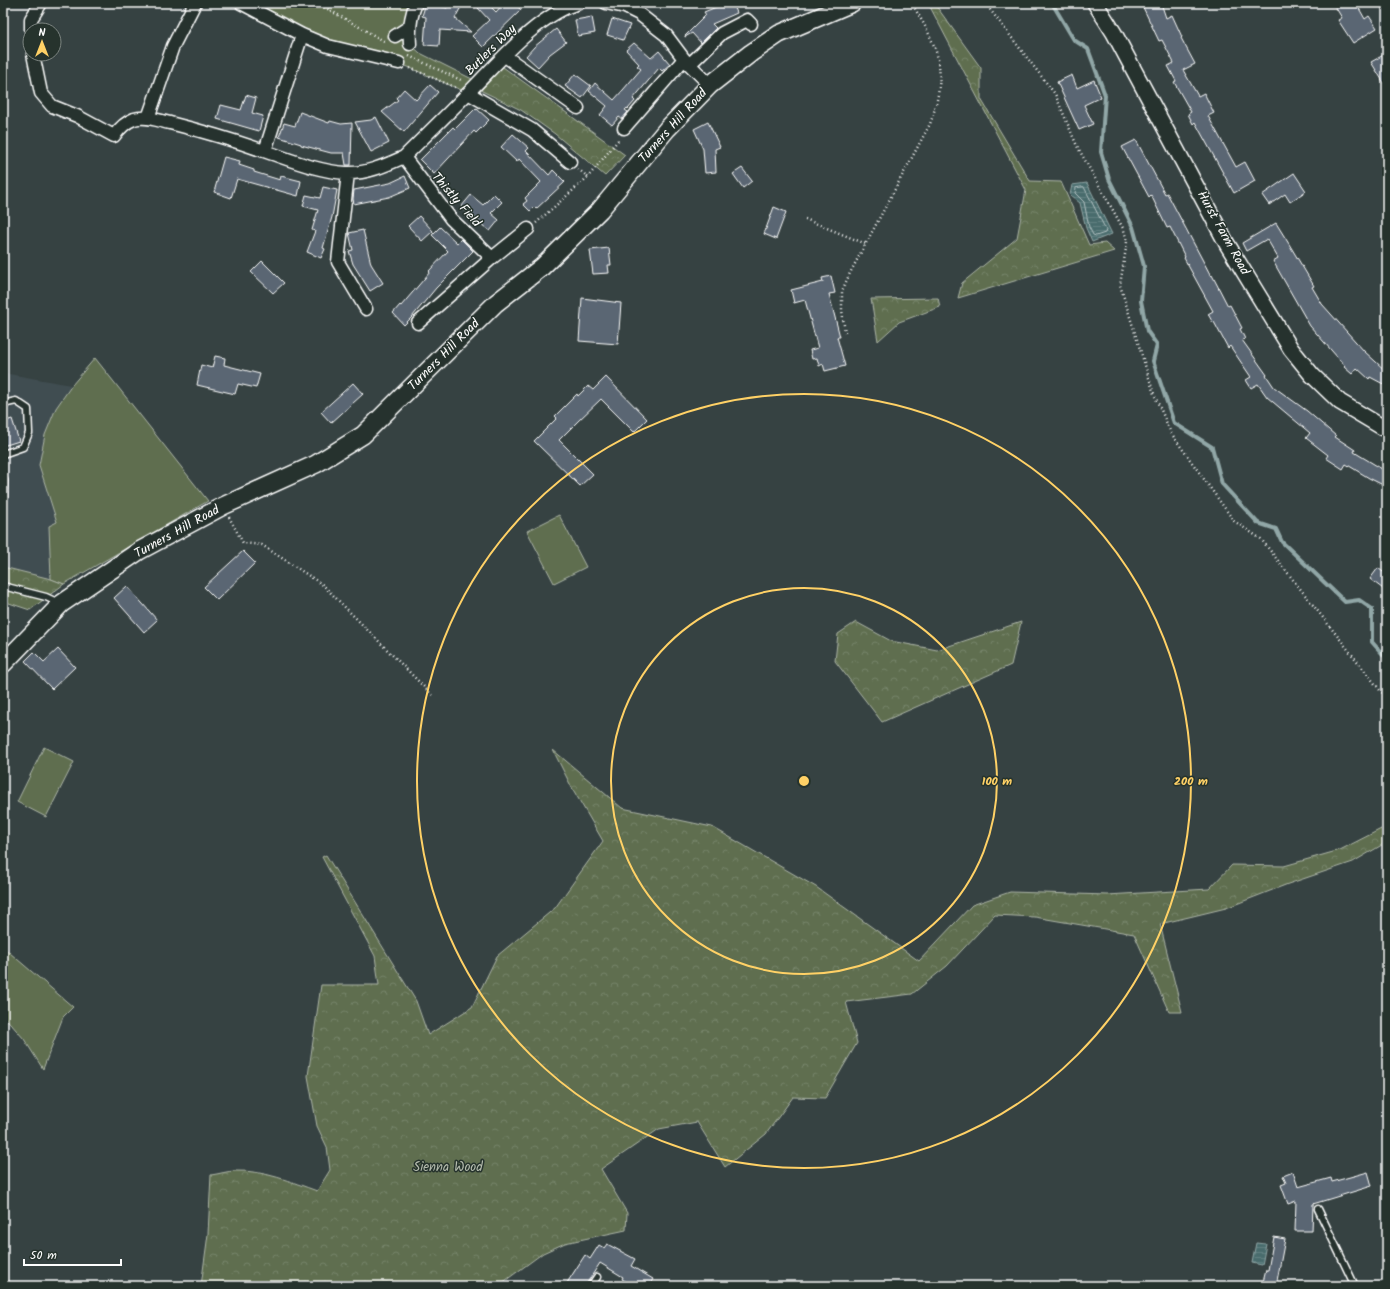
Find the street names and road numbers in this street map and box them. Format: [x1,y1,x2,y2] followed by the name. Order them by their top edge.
[460,19,522,81] street label: Butlers Way
[633,83,713,168] street label: Turners Hill Road
[426,168,486,233] street label: Thistly Field
[1191,187,1255,280] street label: Hurst Farm Road
[403,314,485,396] street label: Turners Hill Road
[130,500,224,564] street label: Turners Hill Road

